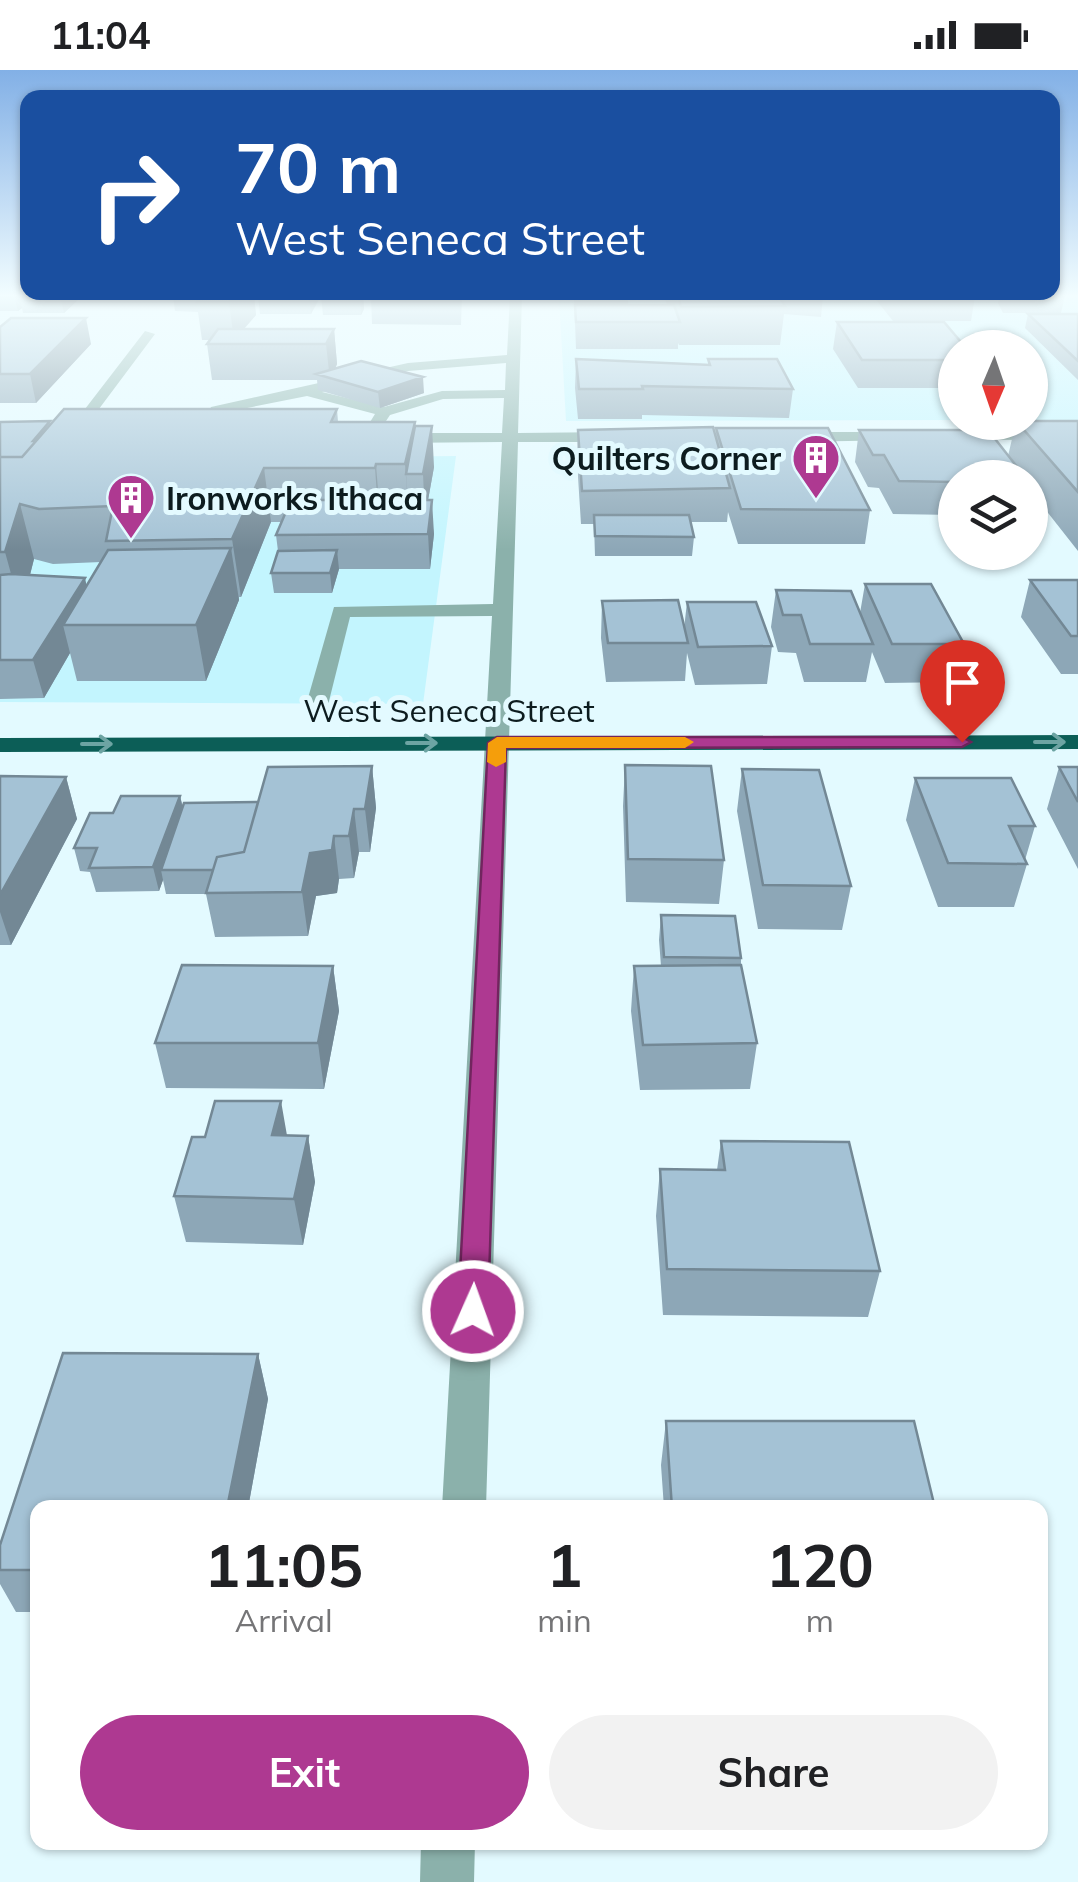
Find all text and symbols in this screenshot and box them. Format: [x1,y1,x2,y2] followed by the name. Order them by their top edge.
[50,11,151,59] text: 11:04
[235,123,401,211] text: 70 m
[70,130,200,260] icon: right
[235,210,645,266] text: West Seneca Street
[938,330,1048,440] north arrow
[938,330,1048,570] map controls
[790,432,842,500] building icon: Quilters Corner
[552,438,781,478] place label: Quilters Corner
[938,460,1048,570] button: layers
[105,472,157,540] building icon: Ironworks Ithaca
[166,478,423,518] place label: Ironworks Ithaca
[920,640,1005,743] pin
[935,655,990,710] icon: arrive
[303,690,595,730] street label: West Seneca Street
[1032,732,1065,752] one-way arrow
[80,734,113,754] one-way arrow
[406,734,438,752] one-way arrow
[421,1259,525,1363] position arrow
[204,1527,363,1602] text: 11:05
[546,1527,582,1602] text: 1
[766,1527,874,1602] text: 120
[235,1600,333,1640] text: Arrival
[537,1600,592,1640] text: min
[806,1600,834,1640] text: m
[80,1715,529,1830] button: Exit
[549,1715,998,1830] button: Share

